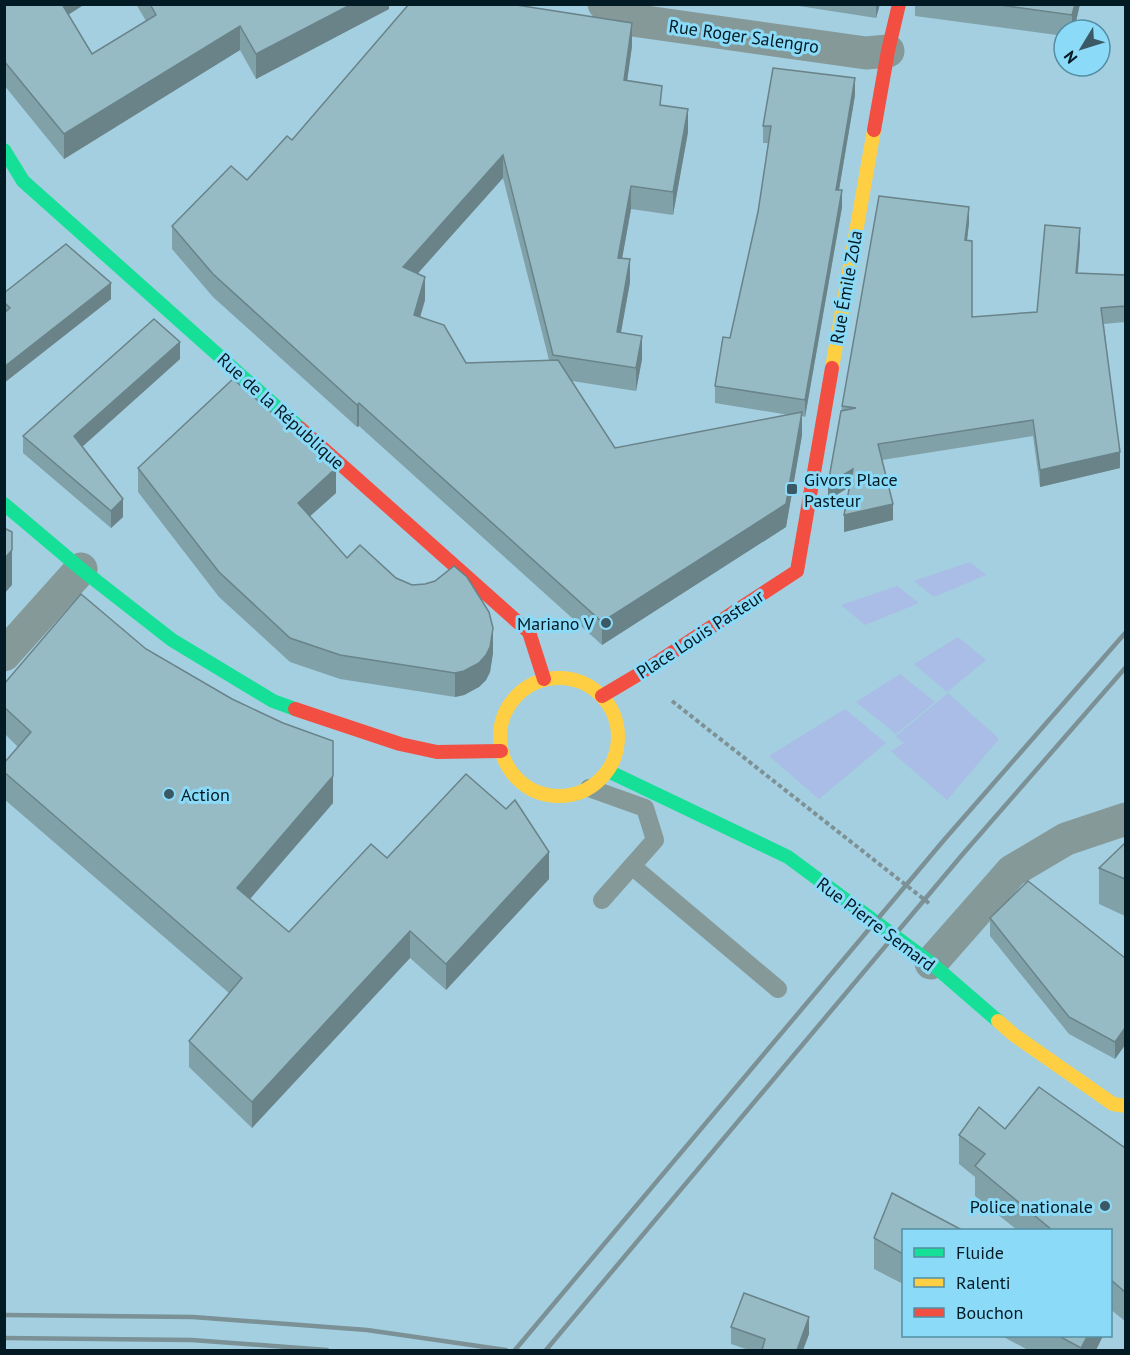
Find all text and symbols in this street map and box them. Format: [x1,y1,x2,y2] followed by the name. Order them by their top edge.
[667,14,821,58] street label: Rue Roger Salengro
[1052,18,1112,78] north arrow
[1059,47,1081,68] text: N
[825,228,867,346] street label: Rue Émile Zola
[213,348,349,474] street label: Rue de la République
[804,468,898,512] place label: Givors Place Pasteur
[785,482,799,496] marker: Givors Place Pasteur
[632,584,768,684] street label: Place Louis Pasteur
[517,612,595,635] place label: Mariano V
[599,616,613,630] marker: Mariano V
[181,783,230,806] place label: Action
[162,787,176,801] marker: Action
[812,872,940,976] street label: Rue Pierre Semard
[970,1195,1093,1218] place label: Police nationale
[1098,1199,1112,1213] marker: Police nationale
[902,1229,1112,1337] legend
[956,1241,1004,1264] text: Fluide
[956,1271,1011,1294] text: Ralenti
[956,1301,1023,1324] text: Bouchon

